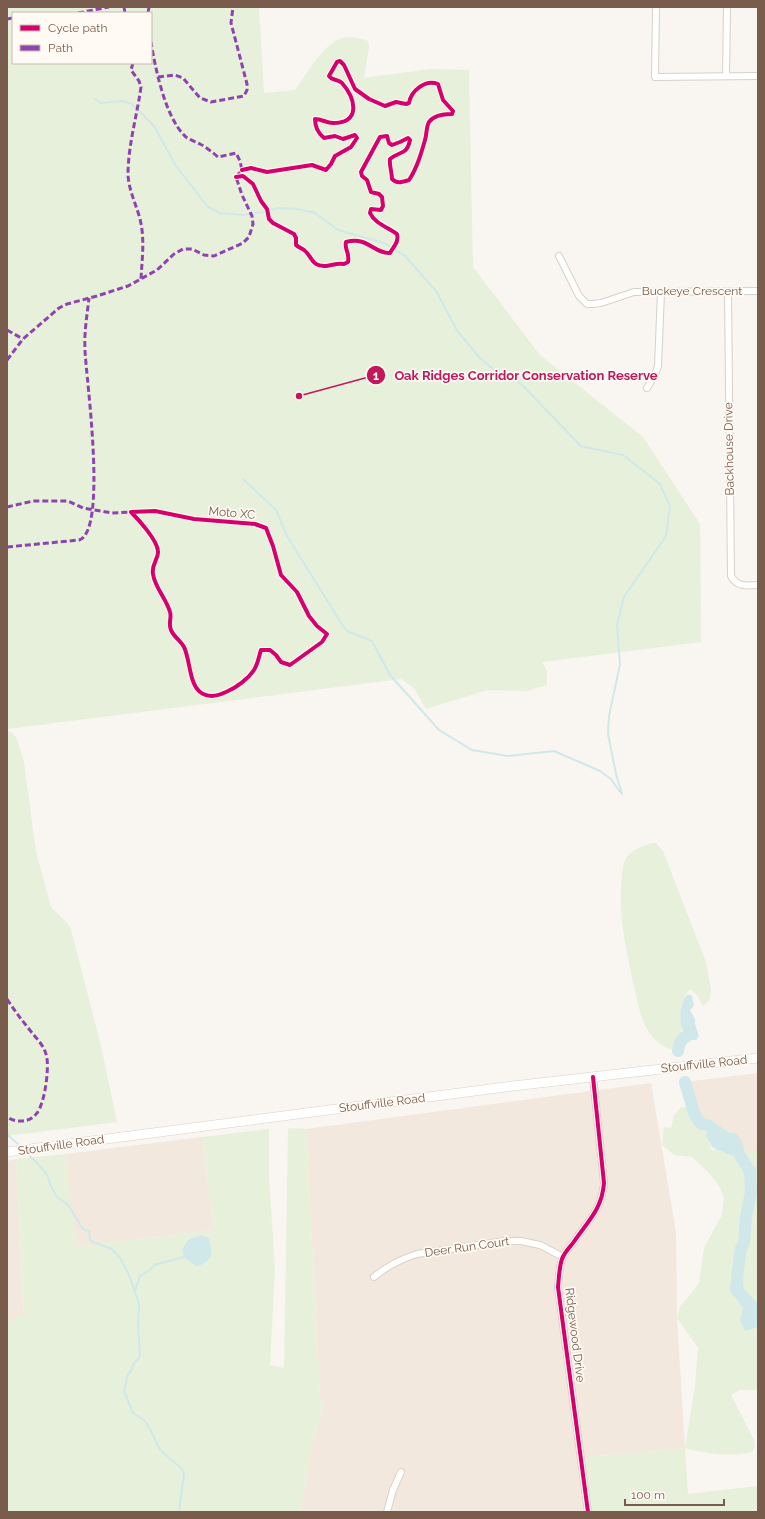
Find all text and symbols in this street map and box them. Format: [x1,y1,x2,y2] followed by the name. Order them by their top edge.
[12,12,152,64] legend
[48,21,107,35] text: Cycle path
[48,41,73,55] text: Path
[642,284,742,298] street label: Buckeye Crescent
[366,363,665,388] callout: Oak Ridges Corridor Conservation Reserve
[394,368,658,383] text: Oak Ridges Corridor Conservation Reserve
[373,369,379,383] text: 1
[721,402,737,496] street label: Backhouse Drive
[208,504,256,522] street label: Moto XC
[660,1053,748,1075] street label: Stouffville Road
[338,1091,426,1115] street label: Stouffville Road
[17,1132,105,1158] street label: Stouffville Road
[424,1234,510,1260] street label: Deer Run Court
[562,1287,588,1383] street label: Ridgewood Drive
[625,1481,724,1507] scale bar
[631,1488,665,1502] text: 100 m

